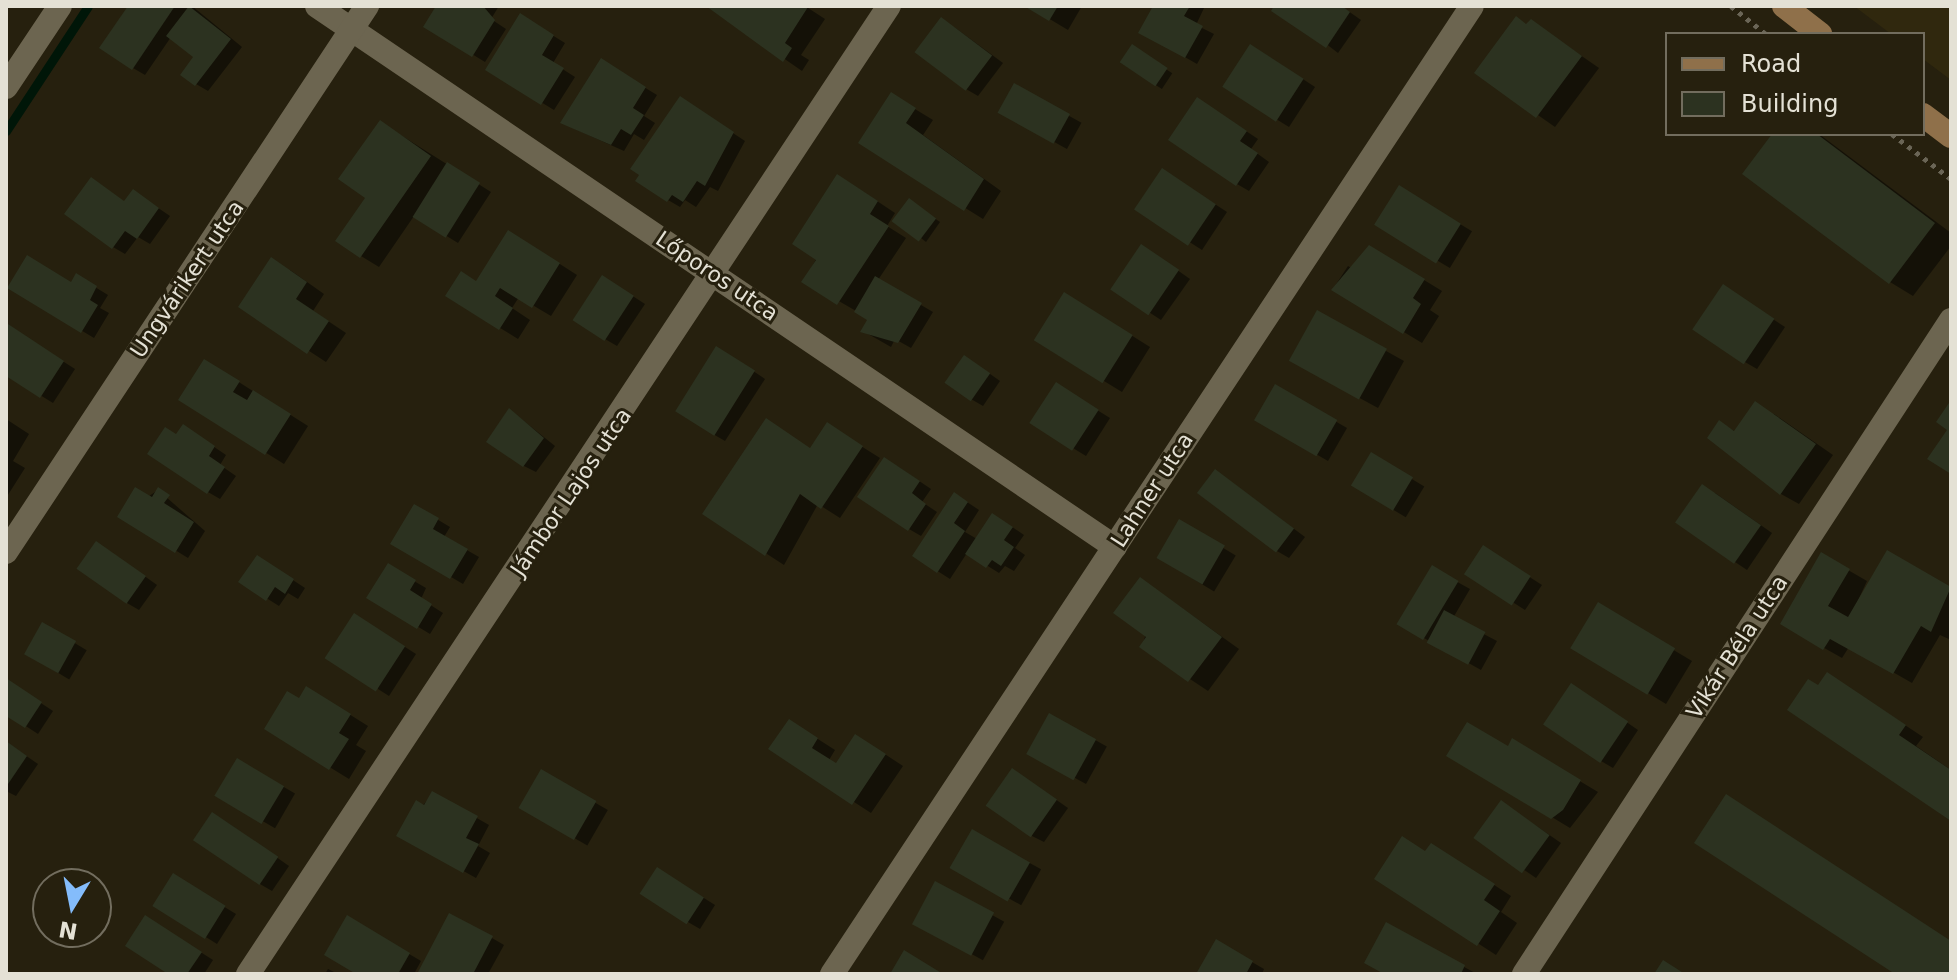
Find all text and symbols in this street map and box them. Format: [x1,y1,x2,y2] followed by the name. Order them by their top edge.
[1665,32,1925,136] legend
[1741,50,1801,78] text: Road
[1741,90,1838,118] text: Building
[125,195,249,363] street label: Ungvárikert utca
[651,225,783,327] street label: Lőporos utca
[505,403,637,581] street label: Jámbor Lajos utca
[1105,428,1199,552] street label: Lahner utca
[1681,570,1793,724] street label: Vikár Béla utca
[32,868,112,948] north arrow
[57,916,79,944] text: N

